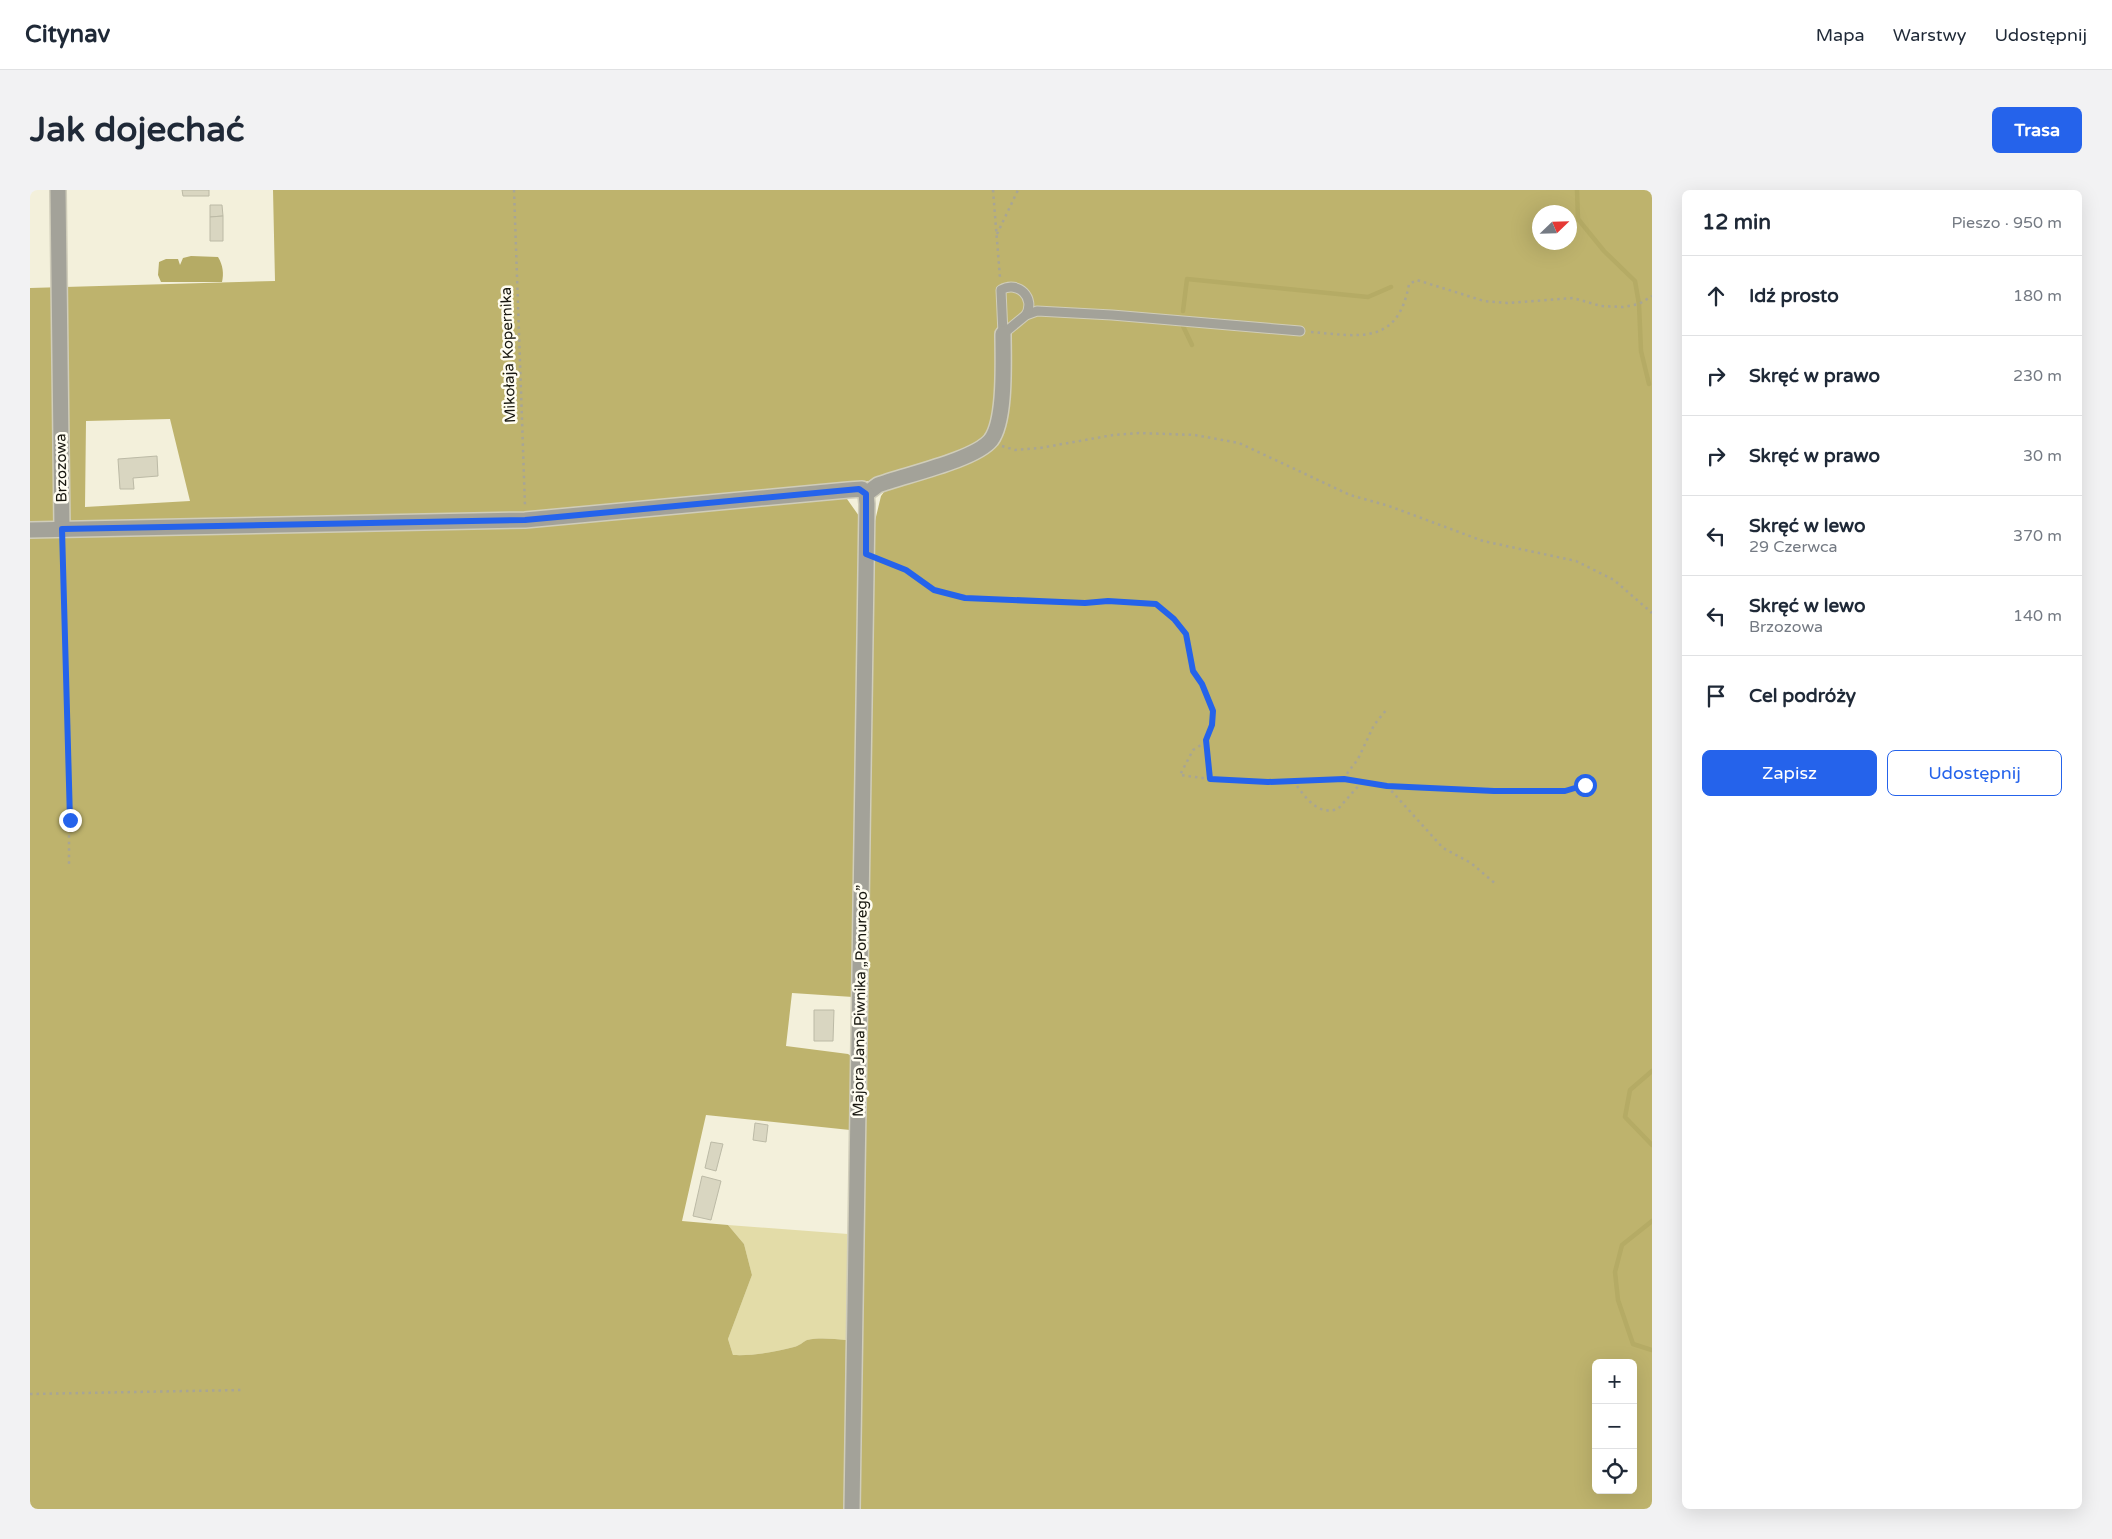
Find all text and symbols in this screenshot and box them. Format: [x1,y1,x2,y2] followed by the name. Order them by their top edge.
[25,20,110,49] text: Citynav
[1816,24,1865,46] text: Mapa
[1893,24,1966,46] text: Warstwy
[1994,24,2087,46] text: Udostępnij
[1992,107,2082,153] button: Trasa
[30,109,245,151] text: Jak dojechać
[1532,205,1577,250] north arrow
[1702,210,1771,235] text: 12 min
[1951,213,2062,233] text: Pieszo · 950 m
[1702,282,1730,310] icon: ahead
[1749,285,1839,307] text: Idź prosto
[2013,286,2062,306] text: 180 m
[497,287,519,423] street label: Mikołaja Kopernika
[1702,362,1730,390] icon: right
[1749,365,1880,387] text: Skręć w prawo
[2013,366,2062,386] text: 230 m
[51,433,71,503] street label: Brzozowa
[1702,442,1730,470] icon: right
[1749,445,1880,467] text: Skręć w prawo
[2023,446,2062,466] text: 30 m
[1749,515,1866,537] text: Skręć w lewo
[1702,522,1730,550] icon: left
[2013,526,2062,546] text: 370 m
[1749,537,1838,557] text: 29 Czerwca
[1749,595,1866,617] text: Skręć w lewo
[1702,602,1730,630] icon: left
[2013,606,2062,626] text: 140 m
[1749,617,1823,637] text: Brzozowa
[1702,682,1730,710] icon: arrive
[1749,685,1856,707] text: Cel podróży
[1702,750,1877,796] button: Zapisz
[1887,750,2062,796] button: Udostępnij
[1574,774,1597,797] route start
[59,809,82,832] route end
[849,885,871,1117] street label: Majora Jana Piwnika „Ponurego”
[1592,1359,1637,1494] map controls
[1592,1359,1637,1404] button: +
[1592,1404,1637,1449] button: −
[1592,1449,1637,1494] button: locate

